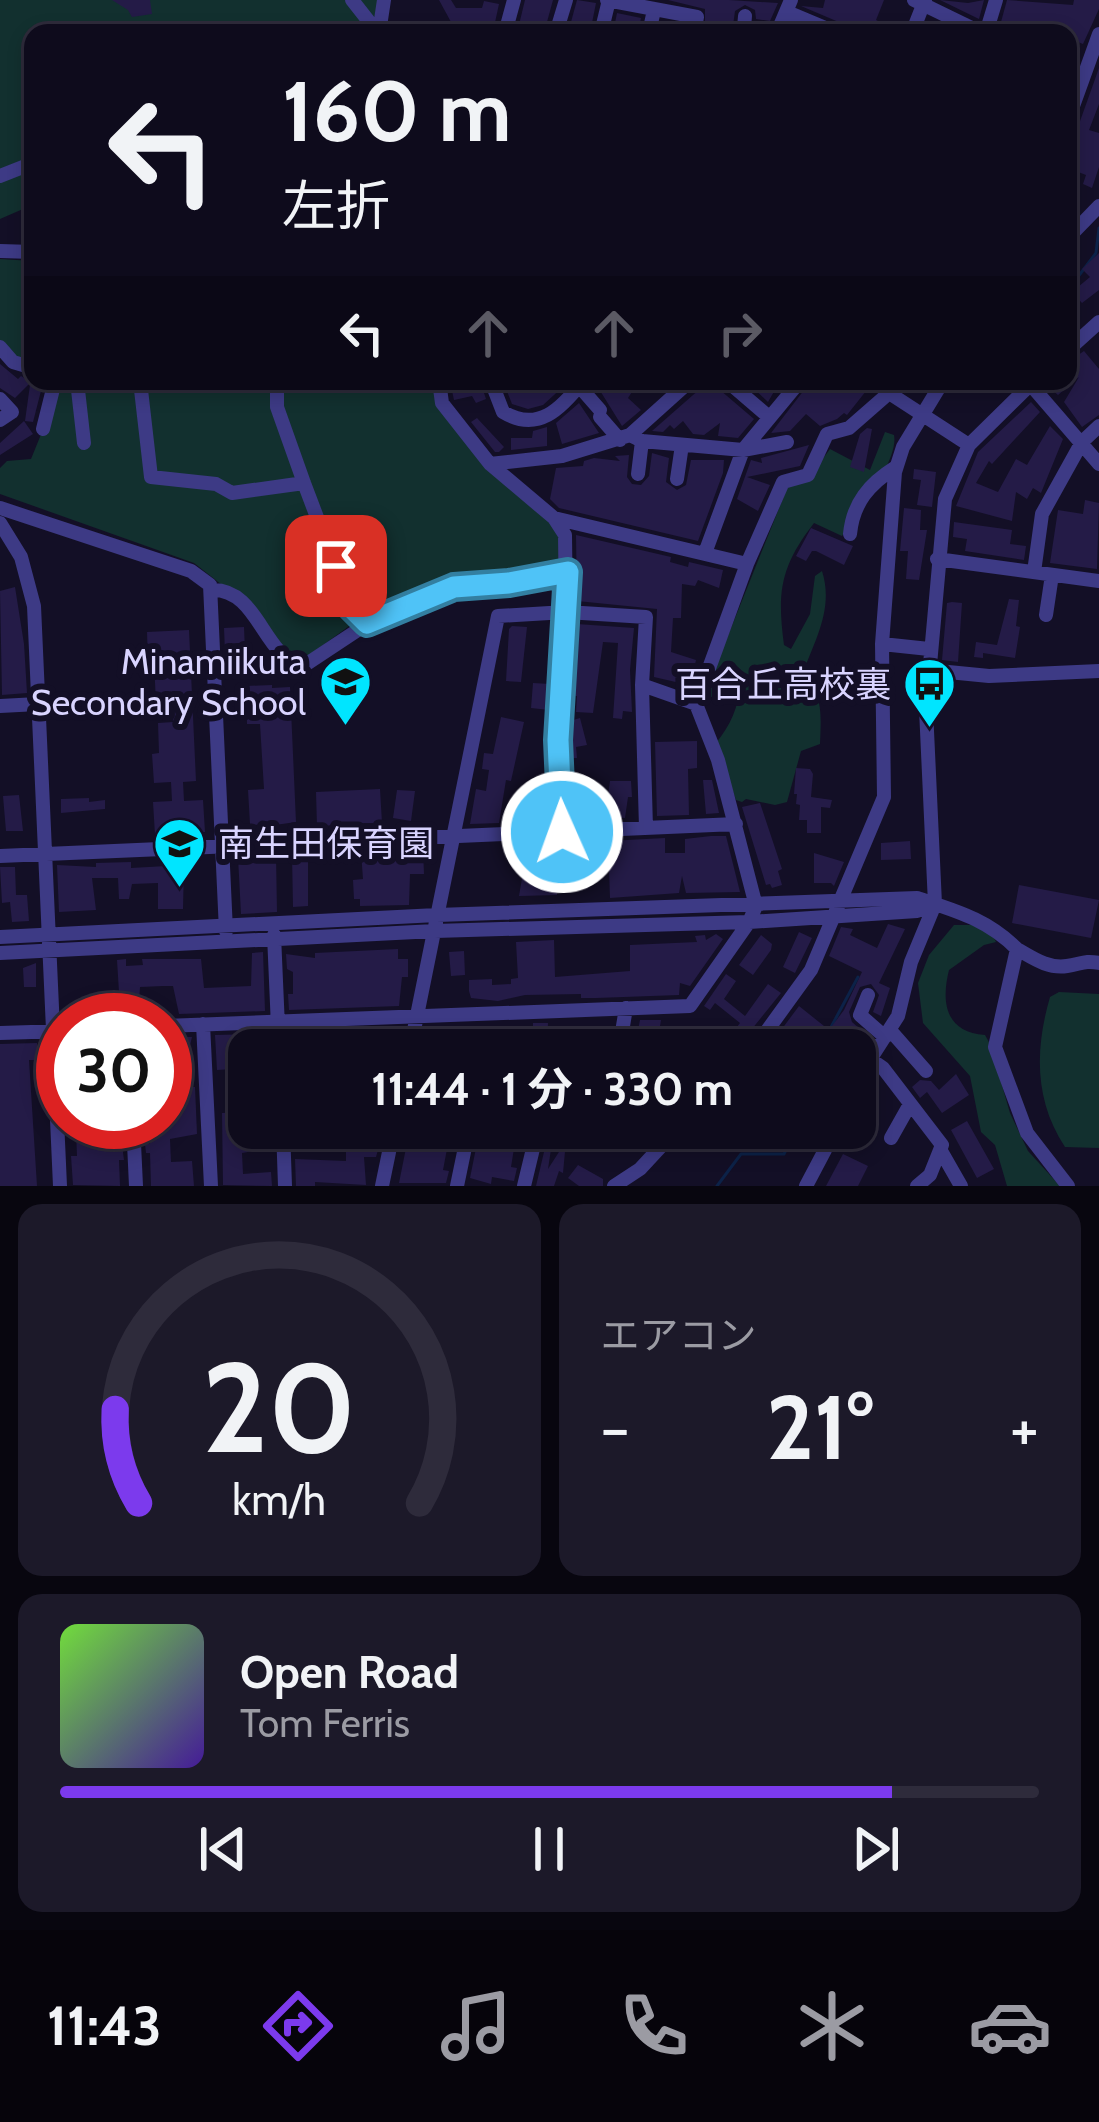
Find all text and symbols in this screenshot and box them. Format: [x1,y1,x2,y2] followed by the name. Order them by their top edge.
[282,60,511,162] text: 160 m
[84,72,240,228] icon: left
[282,173,390,239] text: 左折
[329,300,395,366] icon: left
[455,300,521,366] icon: ahead
[581,300,647,366] icon: ahead
[707,300,773,366] icon: right
[285,515,387,617] pin
[303,533,369,599] icon: arrive
[31,639,306,724] place label: Minamiikuta Secondary School
[317,654,373,728] school or university icon: Minamiikuta Secondary School
[902,656,958,730] bus stop icon: 百合丘高校裏
[675,662,891,706] place label: 百合丘高校裏
[499,769,625,895] position arrow
[151,815,207,889] school or university icon: 南生田保育園
[218,821,434,865] place label: 南生田保育園
[36,993,192,1149] speed limit sign: 30
[371,1062,733,1116] text: 11:44 · 1 分 · 330 m
[601,1311,757,1359] text: エアコン
[202,1332,356,1483] text: 20
[766,1372,873,1482] text: 21°
[601,1387,630,1468] text: −
[1010,1387,1039,1468] text: +
[232,1474,326,1526] text: km/h
[240,1645,459,1699] text: Open Road
[240,1699,410,1747] text: Tom Ferris
[190,1816,256,1882] icon: previous
[516,1816,582,1882] icon: pause
[843,1816,909,1882] icon: next
[256,1984,340,2068] icon: directions
[434,1984,518,2068] icon: music
[612,1984,696,2068] icon: phone
[790,1984,874,2068] icon: climate
[968,1984,1052,2068] icon: car
[47,1993,162,2059] text: 11:43

